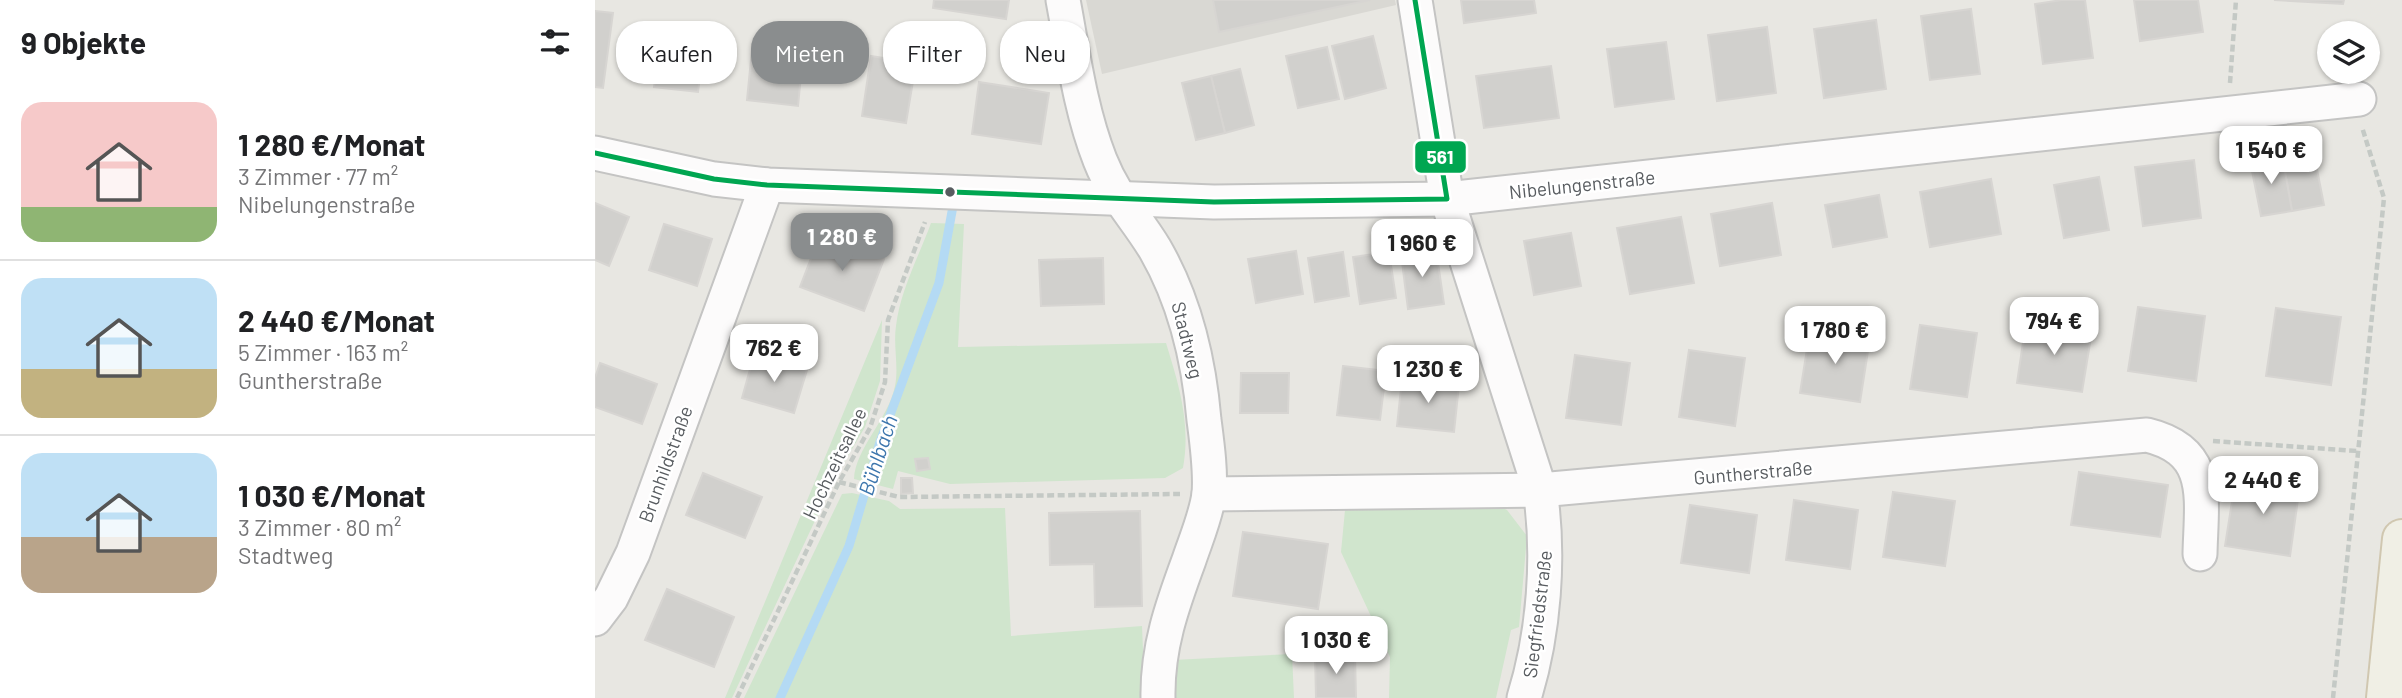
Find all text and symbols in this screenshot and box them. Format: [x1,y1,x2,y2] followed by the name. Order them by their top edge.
[616,21,737,84] chip: Kaufen
[751,21,869,84] chip: Mieten
[883,21,986,84] chip: Filter
[1000,21,1090,84] chip: Neu
[2317,21,2380,84] map controls
[2317,21,2380,84] button: layers
[536,23,574,61] icon: filters
[21,24,146,60] text: 9 Objekte
[238,126,425,162] text: 1 280 €/Monat
[2206,127,2336,186] pin: 1 540 €
[77,130,161,214] icon: home
[2235,135,2307,163] text: 1 540 €
[1414,140,1467,174] line badge: 561
[1426,145,1454,168] text: 561
[238,162,398,190] text: 3 Zimmer · 77 m²
[1508,165,1656,203] street label: Nibelungenstraße
[943,185,957,199] unlabelled marker
[238,190,416,218] text: Nibelungenstraße
[777,214,907,273] pin: 1 280 €
[1357,219,1487,279] pin: 1 960 €
[807,222,877,250] text: 1 280 €
[1387,228,1457,256] text: 1 960 €
[2005,298,2103,357] pin: 794 €
[1167,299,1209,381] street label: Stadtweg
[238,302,435,338] text: 2 440 €/Monat
[77,306,161,390] icon: home
[1770,306,1900,366] pin: 1 780 €
[2026,306,2082,334] text: 794 €
[1801,315,1869,343] text: 1 780 €
[725,324,823,384] pin: 762 €
[746,333,802,361] text: 762 €
[238,338,408,366] text: 5 Zimmer · 163 m²
[1363,346,1493,405] pin: 1 230 €
[1393,354,1463,382] text: 1 230 €
[238,366,383,394] text: Guntherstraße
[633,403,697,525] street label: Brunhildstraße
[797,404,871,522] street label: Hochzeitsallee
[852,412,902,498] water label: Bühlbach
[1693,455,1813,489] street label: Guntherstraße
[2198,456,2328,516] pin: 2 440 €
[2224,465,2302,493] text: 2 440 €
[238,477,426,513] text: 1 030 €/Monat
[77,481,161,565] icon: home
[238,513,402,541] text: 3 Zimmer · 80 m²
[238,541,333,569] text: Stadtweg
[1518,549,1556,679] street label: Siegfriedstraße
[1271,616,1401,676] pin: 1 030 €
[1301,625,1371,653] text: 1 030 €

